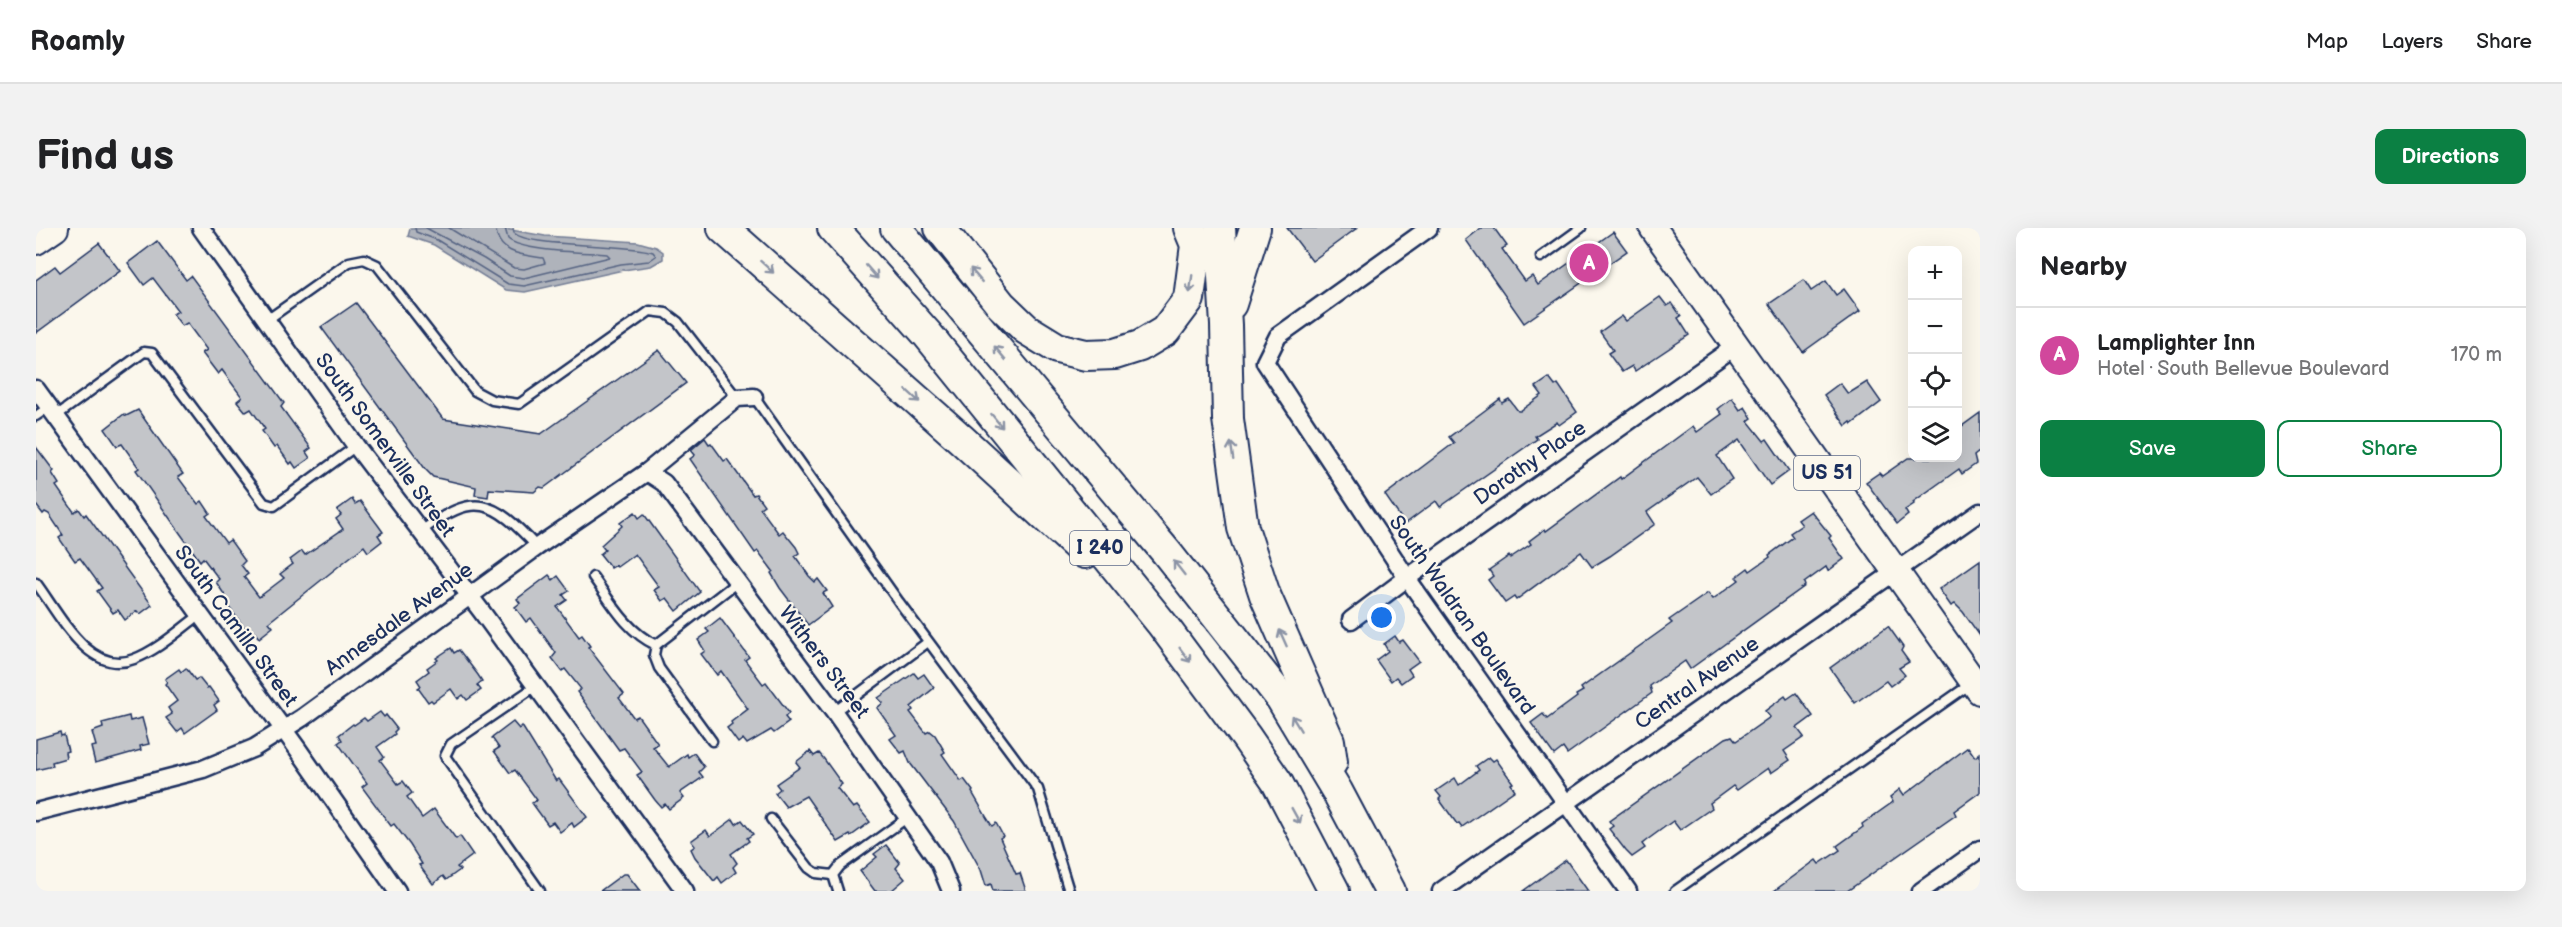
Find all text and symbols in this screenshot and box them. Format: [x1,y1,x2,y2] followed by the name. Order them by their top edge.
[30,25,125,58] text: Roamly
[2306,29,2348,54] text: Map
[2381,29,2443,54] text: Layers
[2476,29,2532,54] text: Share
[2375,129,2526,184] button: Directions
[36,131,174,182] text: Find us
[1570,240,1608,285] pin: A
[1908,246,1962,462] map controls
[1908,246,1962,300] button: +
[2040,252,2127,283] text: Nearby
[759,260,774,274] one-way arrow
[865,264,879,279] one-way arrow
[969,268,983,283] one-way arrow
[1185,274,1196,294] one-way arrow
[1908,300,1962,354] button: −
[2097,330,2255,357] text: Lamplighter Inn
[2053,343,2066,367] text: A
[2451,343,2502,367] text: 170 m
[994,345,1007,361] one-way arrow
[310,348,460,542] street label: South Somerville Street
[1908,354,1962,408] button: locate
[2097,357,2389,381] text: Hotel · South Bellevue Boulevard
[905,389,920,403] one-way arrow
[1908,408,1962,462] button: layers
[991,413,1004,429] one-way arrow
[1469,415,1591,511] street label: Dorothy Place
[2040,420,2265,477] button: Save
[2277,420,2502,477] button: Share
[1227,442,1238,462] one-way arrow
[1794,456,1860,490] road number: US 51
[1384,511,1540,719] street label: South Waldran Boulevard
[1070,531,1130,565] road number: I 240
[169,541,303,712] street label: South Camilla Street
[320,557,478,681] street label: Annesdale Avenue
[1172,560,1185,576] one-way arrow
[774,601,875,724] street label: Withers Street
[1367,603,1396,632] your location
[1277,629,1288,647] one-way arrow
[1630,631,1764,735] street label: Central Avenue
[1179,647,1192,663] one-way arrow
[1290,715,1302,732] one-way arrow
[1290,807,1302,824] one-way arrow

